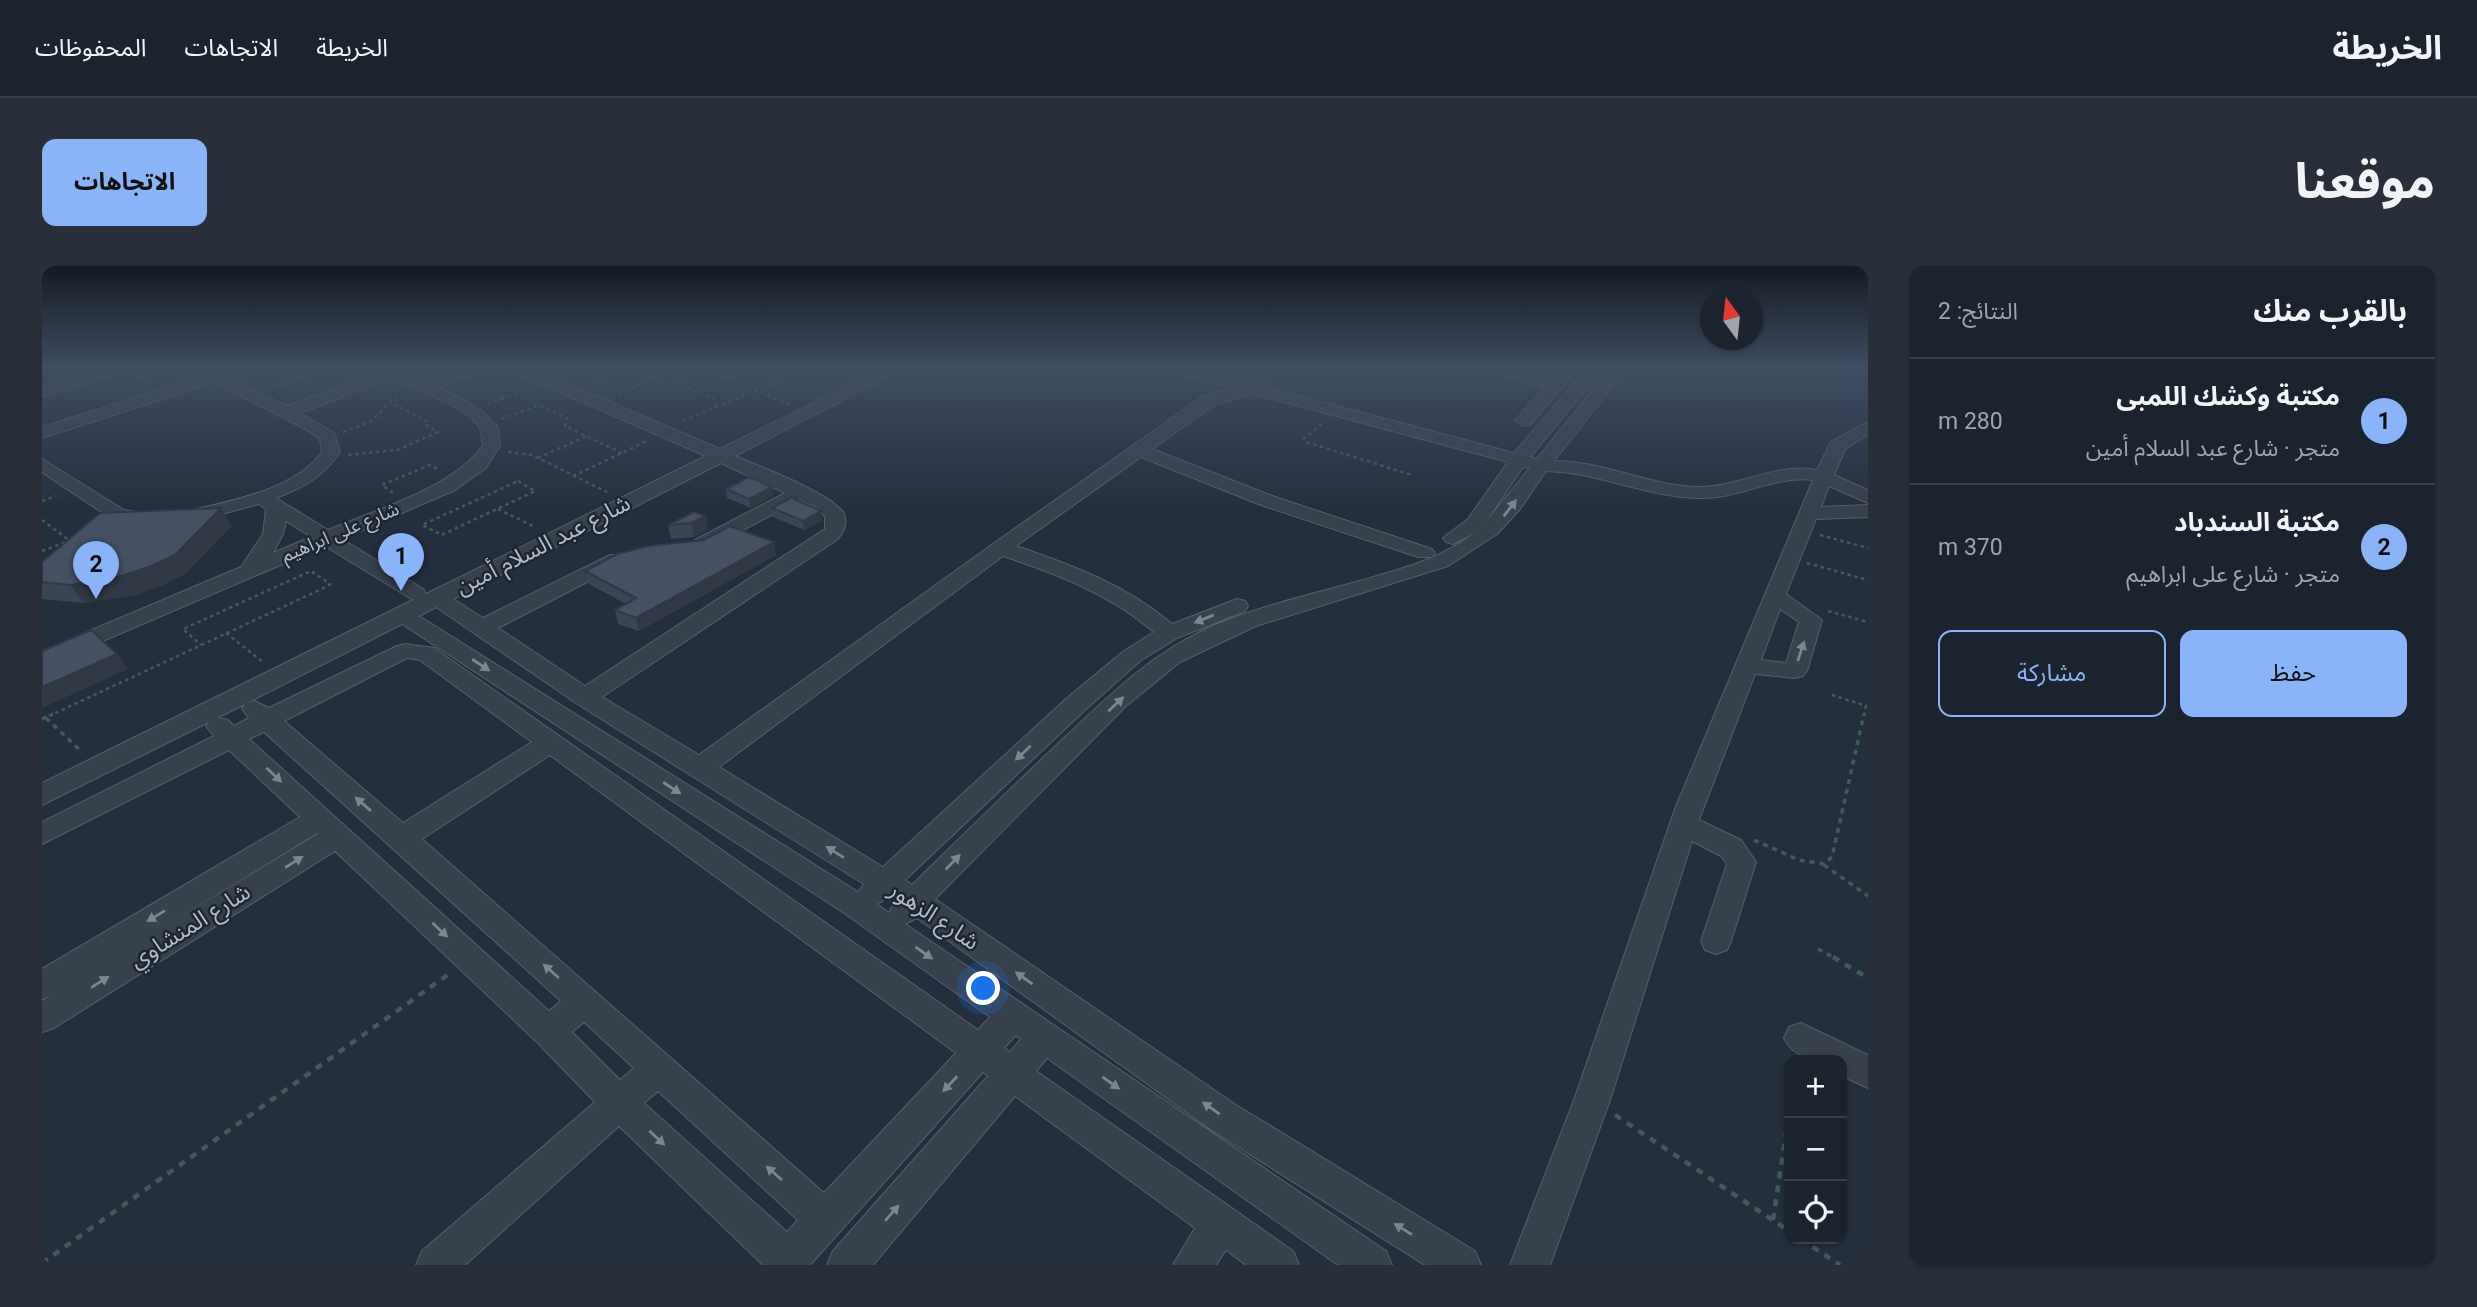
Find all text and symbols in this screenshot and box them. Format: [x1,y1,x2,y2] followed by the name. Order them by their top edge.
[2332,28,2442,67] text: الخريطة
[35,34,146,62] text: المحفوظات
[184,34,278,62] text: الاتجاهات
[316,34,388,62] text: الخريطة
[42,139,207,226] button: الاتجاهات
[2295,153,2435,210] text: موقعنا
[1700,287,1763,350] north arrow
[2253,293,2407,328] text: بالقرب منك
[1938,298,2018,325] text: النتائج: 2
[2116,381,2340,411] text: مكتبة وكشك اللمبى
[1938,408,2003,435] text: 280 m
[2377,408,2391,435] text: 1
[2086,435,2340,462] text: متجر · شارع عبد السلام أمين
[451,488,637,604] street label: شارع عبد السلام أمين
[278,497,403,570] street label: شارع على ابراهيم
[1502,500,1517,518] one-way arrow
[2174,507,2340,537] text: مكتبة السندباد
[378,533,424,591] pin: 1
[1938,534,2003,561] text: 370 m
[2377,534,2391,561] text: 2
[73,541,119,599] pin: 2
[2126,561,2340,588] text: متجر · شارع على ابراهيم
[1193,613,1214,624] one-way arrow
[1938,630,2166,717] button: مشاركة
[2180,630,2407,717] button: حفظ
[1796,641,1807,662] one-way arrow
[472,658,490,672] one-way arrow
[1107,696,1124,712] one-way arrow
[1015,745,1032,761] one-way arrow
[265,767,282,783] one-way arrow
[663,781,682,794] one-way arrow
[354,797,371,812] one-way arrow
[825,845,844,858] one-way arrow
[945,854,962,871] one-way arrow
[284,856,303,869] one-way arrow
[881,876,984,958] street label: شارع الزهور
[125,878,257,977] street label: شارع المنشاوي
[147,910,166,923] one-way arrow
[431,922,448,938] one-way arrow
[915,946,933,960] one-way arrow
[542,963,560,979] one-way arrow
[966,971,1000,1005] your location
[1015,971,1033,985] one-way arrow
[91,975,110,988] one-way arrow
[1784,1055,1847,1244] map controls
[1784,1055,1847,1118] button: +
[943,1075,959,1092] one-way arrow
[1102,1076,1120,1090] one-way arrow
[1202,1101,1220,1115] one-way arrow
[1784,1118,1847,1181] button: −
[648,1130,665,1146] one-way arrow
[765,1165,783,1181] one-way arrow
[1784,1181,1847,1244] button: locate
[884,1205,899,1222] one-way arrow
[1394,1222,1413,1235] one-way arrow

